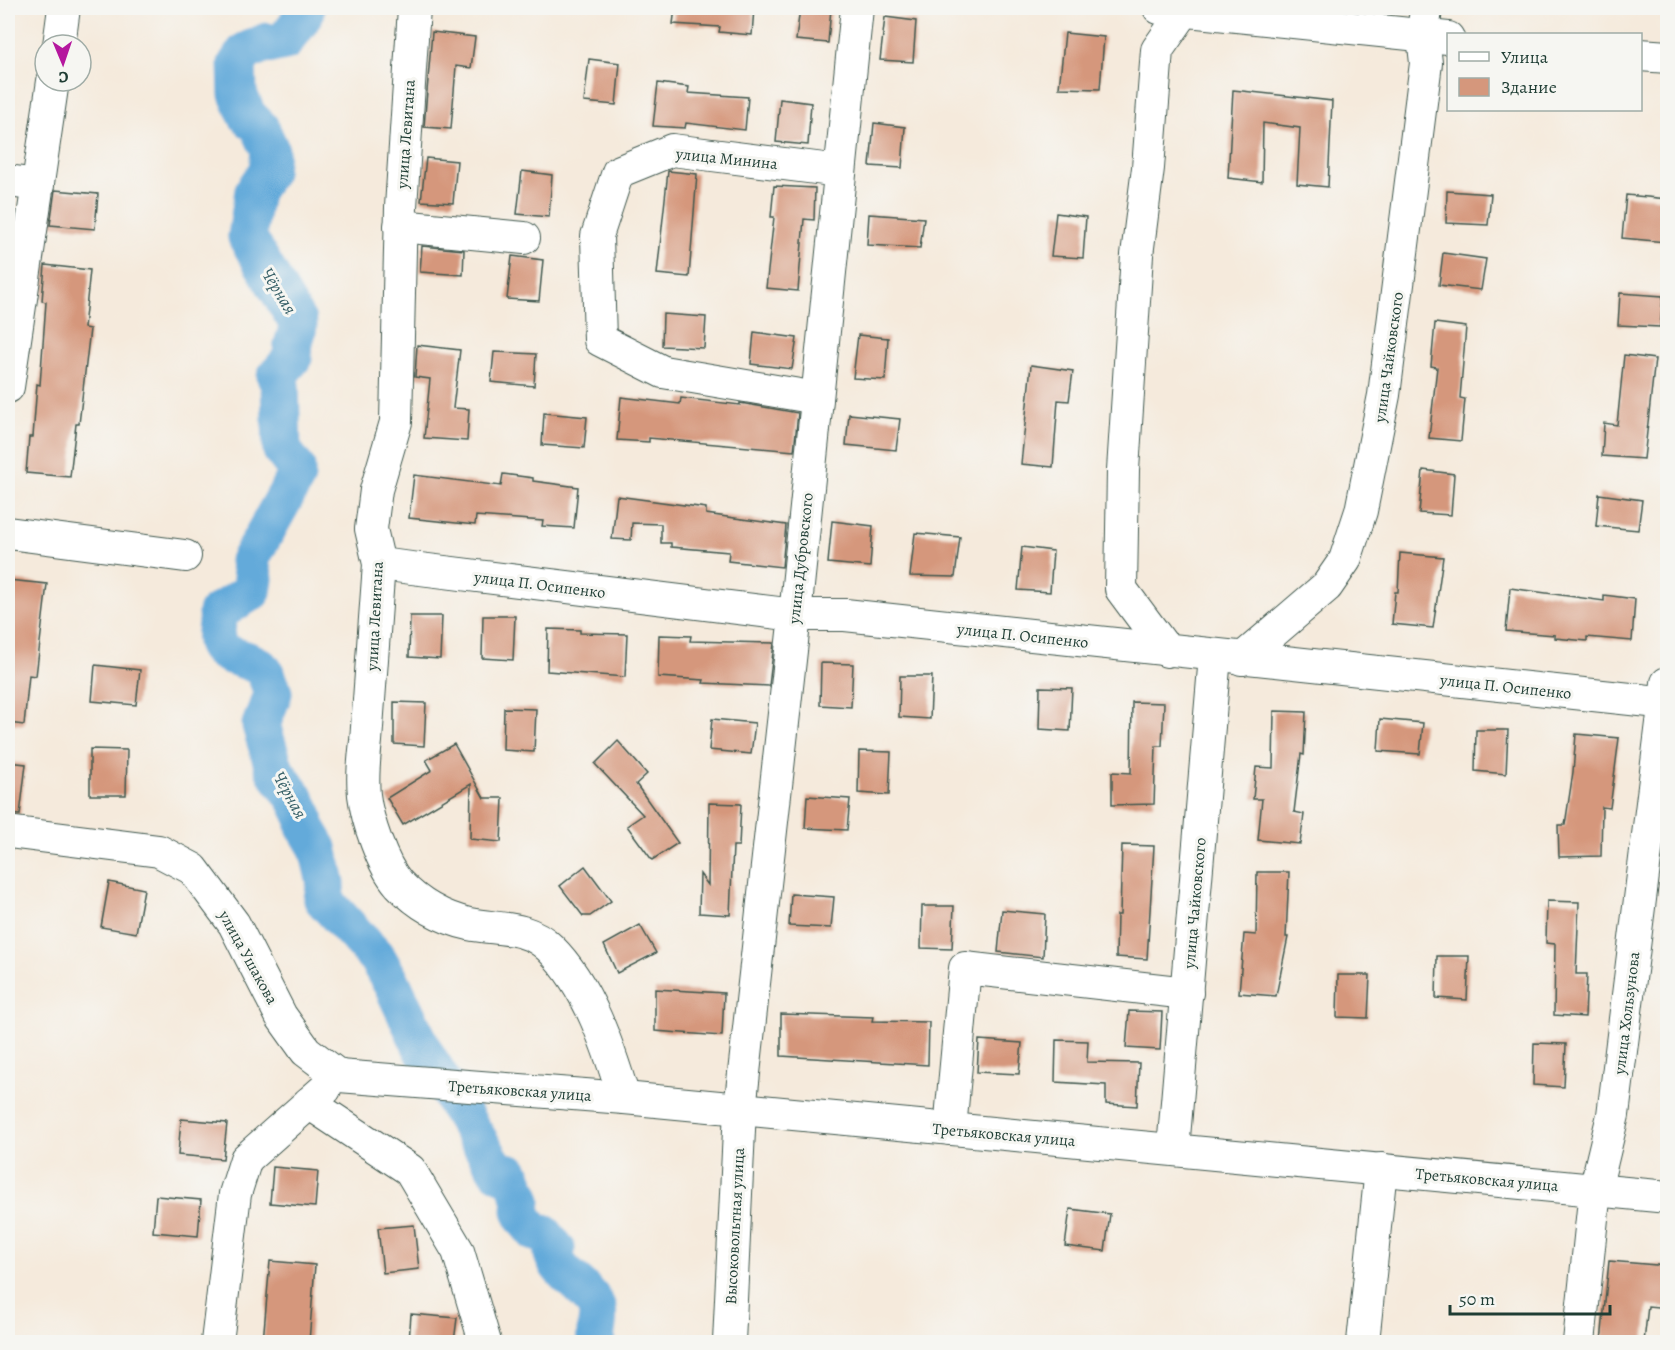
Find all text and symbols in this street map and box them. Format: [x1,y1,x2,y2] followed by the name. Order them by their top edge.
[33,33,93,93] north arrow
[1447,33,1642,111] legend
[1501,45,1549,69] text: Улица
[58,66,69,88] text: С
[1501,75,1557,99] text: Здание
[391,78,421,190] street label: улица Левитана
[674,143,779,175] street label: улица Минина
[256,263,302,319] water label: Чёрная
[1369,291,1409,425] street label: улица Чайковского
[783,491,819,626] street label: улица Дубровского
[361,560,389,672] street label: улица Левитана
[472,566,607,604] street label: улица П. Осипенко
[955,618,1090,654] street label: улица П. Осипенко
[1438,669,1573,705] street label: улица П. Осипенко
[267,767,313,823] water label: Чёрная
[1178,837,1212,971] street label: улица Чайковского
[213,906,283,1009] street label: улица Ушакова
[1608,950,1646,1077] street label: улица Хользунова
[448,1075,593,1107] street label: Третьяковская улица
[931,1118,1077,1152] street label: Третьяковская улица
[720,1146,750,1305] street label: Высоковольтная улица
[1414,1163,1560,1197] street label: Третьяковская улица
[1450,1278,1610,1316] scale bar
[1459,1287,1495,1311] text: 50 m

